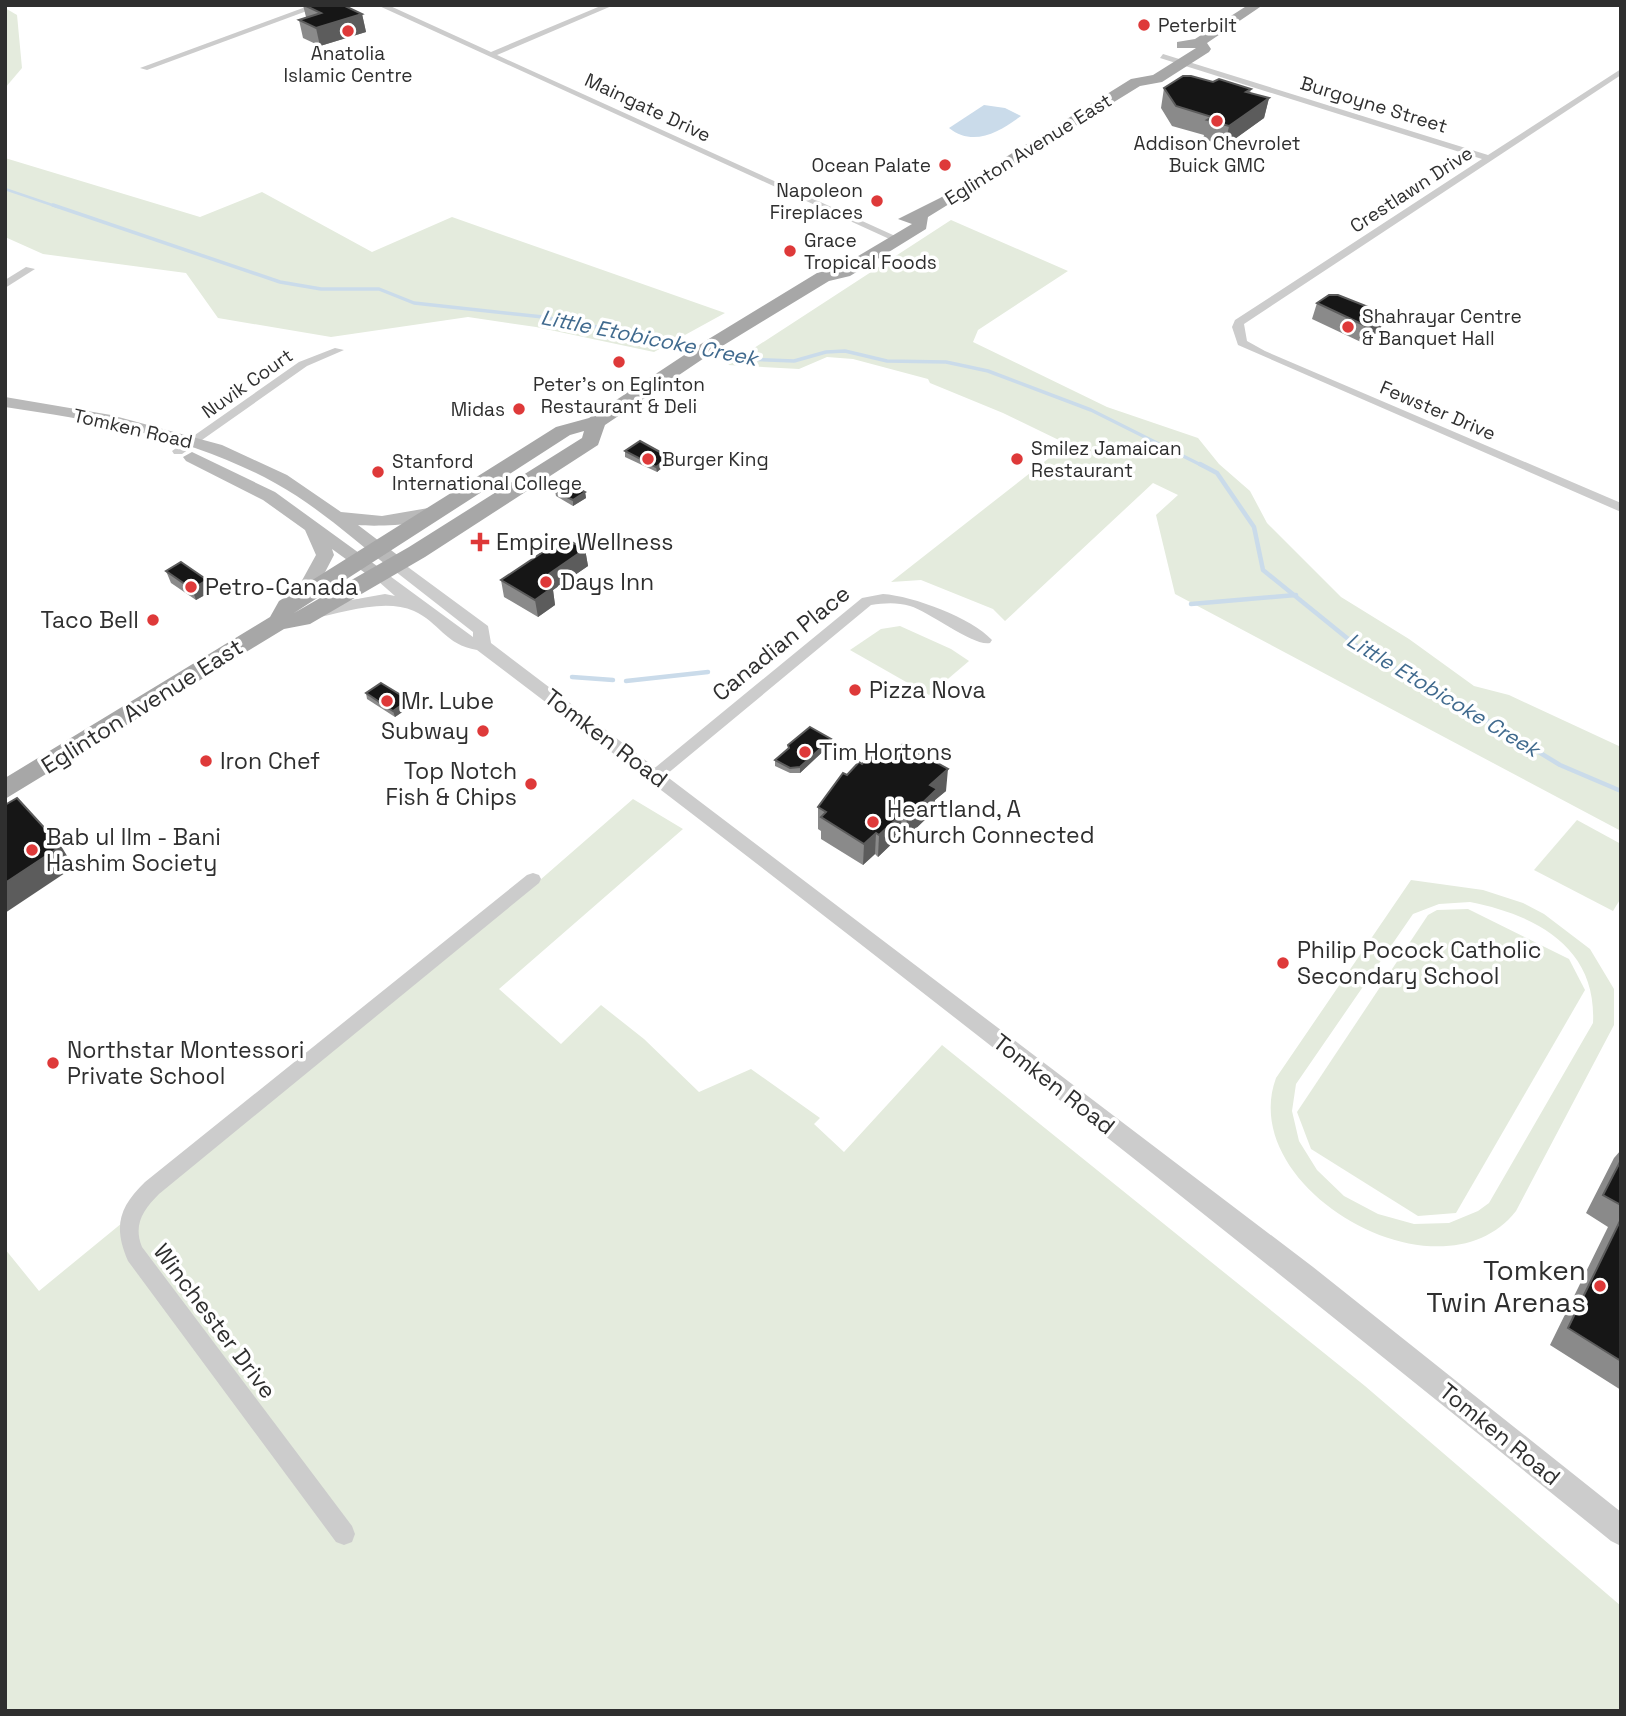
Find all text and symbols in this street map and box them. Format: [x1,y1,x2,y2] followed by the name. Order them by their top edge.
[1158,13,1237,38] place label: Peterbilt
[1136,17,1152,33] marker: Peterbilt
[340,23,356,39] marker: Anatolia Islamic Centre
[283,41,413,88] place label: Anatolia Islamic Centre
[581,67,715,148] street label: Maingate Drive
[1297,70,1450,139] street label: Burgoyne Street
[940,88,1116,211] street label: Eglinton Avenue East
[1209,113,1225,129] marker: Addison Chevrolet Buick GMC
[1133,131,1301,178] place label: Addison Chevrolet Buick GMC
[1345,140,1477,238] street label: Crestlawn Drive
[811,153,931,178] place label: Ocean Palate
[937,157,953,173] marker: Ocean Palate
[770,178,863,225] place label: Napoleon Fireplaces
[869,193,885,209] marker: Napoleon Fireplaces
[804,228,937,275] place label: Grace Tropical Foods
[782,243,798,259] marker: Grace Tropical Foods
[539,303,762,372] water label: Little Etobicoke Creek
[1362,304,1522,351] place label: Shahrayar Centre & Banquet Hall
[1340,319,1356,335] marker: Shahrayar Centre & Banquet Hall
[197,343,298,424] street label: Nuvik Court
[611,354,627,370] marker: Peter's on Eglinton Restaurant & Deli
[533,372,705,419] place label: Peter's on Eglinton Restaurant & Deli
[1376,375,1499,446] street label: Fewster Drive
[451,397,505,422] place label: Midas
[511,401,527,417] marker: Midas
[71,403,195,454] street label: Tomken Road
[1031,436,1182,483] place label: Smilez Jamaican Restaurant
[662,447,769,472] place label: Burger King
[392,449,582,496] place label: Stanford International College
[640,451,656,467] marker: Burger King
[1009,451,1025,467] marker: Smilez Jamaican Restaurant
[370,464,386,480] marker: Stanford International College
[496,527,673,557] place label: Empire Wellness
[470,532,490,552] marker: Empire Wellness
[560,567,654,597] place label: Days Inn
[205,572,358,602] place label: Petro-Canada
[538,574,554,590] marker: Days Inn
[706,578,856,708] street label: Canadian Place
[183,579,199,595] marker: Petro-Canada
[41,605,139,635] place label: Taco Bell
[145,612,161,628] marker: Taco Bell
[1342,626,1547,764] water label: Little Etobicoke Creek
[35,632,249,780] street label: Eglinton Avenue East
[869,675,986,705] place label: Pizza Nova
[538,682,674,794] street label: Tomken Road
[847,682,863,698] marker: Pizza Nova
[401,686,494,716] place label: Mr. Lube
[379,693,395,709] marker: Mr. Lube
[381,716,469,746] place label: Subway
[475,723,491,739] marker: Subway
[819,737,952,767] place label: Tim Hortons
[797,744,813,760] marker: Tim Hortons
[220,746,320,776] place label: Iron Chef
[198,753,214,769] marker: Iron Chef
[386,756,517,812] place label: Top Notch Fish & Chips
[523,776,539,792] marker: Top Notch Fish & Chips
[887,794,1094,850] place label: Heartland, A Church Connected
[865,814,881,830] marker: Heartland, A Church Connected
[46,822,221,878] place label: Bab ul Ilm - Bani Hashim Society
[24,842,40,858] marker: Bab ul Ilm - Bani Hashim Society
[1297,935,1541,991] place label: Philip Pocock Catholic Secondary School
[1275,955,1291,971] marker: Philip Pocock Catholic Secondary School
[987,1027,1121,1141] street label: Tomken Road
[67,1035,304,1091] place label: Northstar Montessori Private School
[45,1055,61,1071] marker: Northstar Montessori Private School
[147,1237,283,1405] street label: Winchester Drive
[1426,1252,1586,1320] place label: Tomken Twin Arenas
[1592,1278,1608,1294] marker: Tomken Twin Arenas
[1433,1376,1567,1492] street label: Tomken Road

